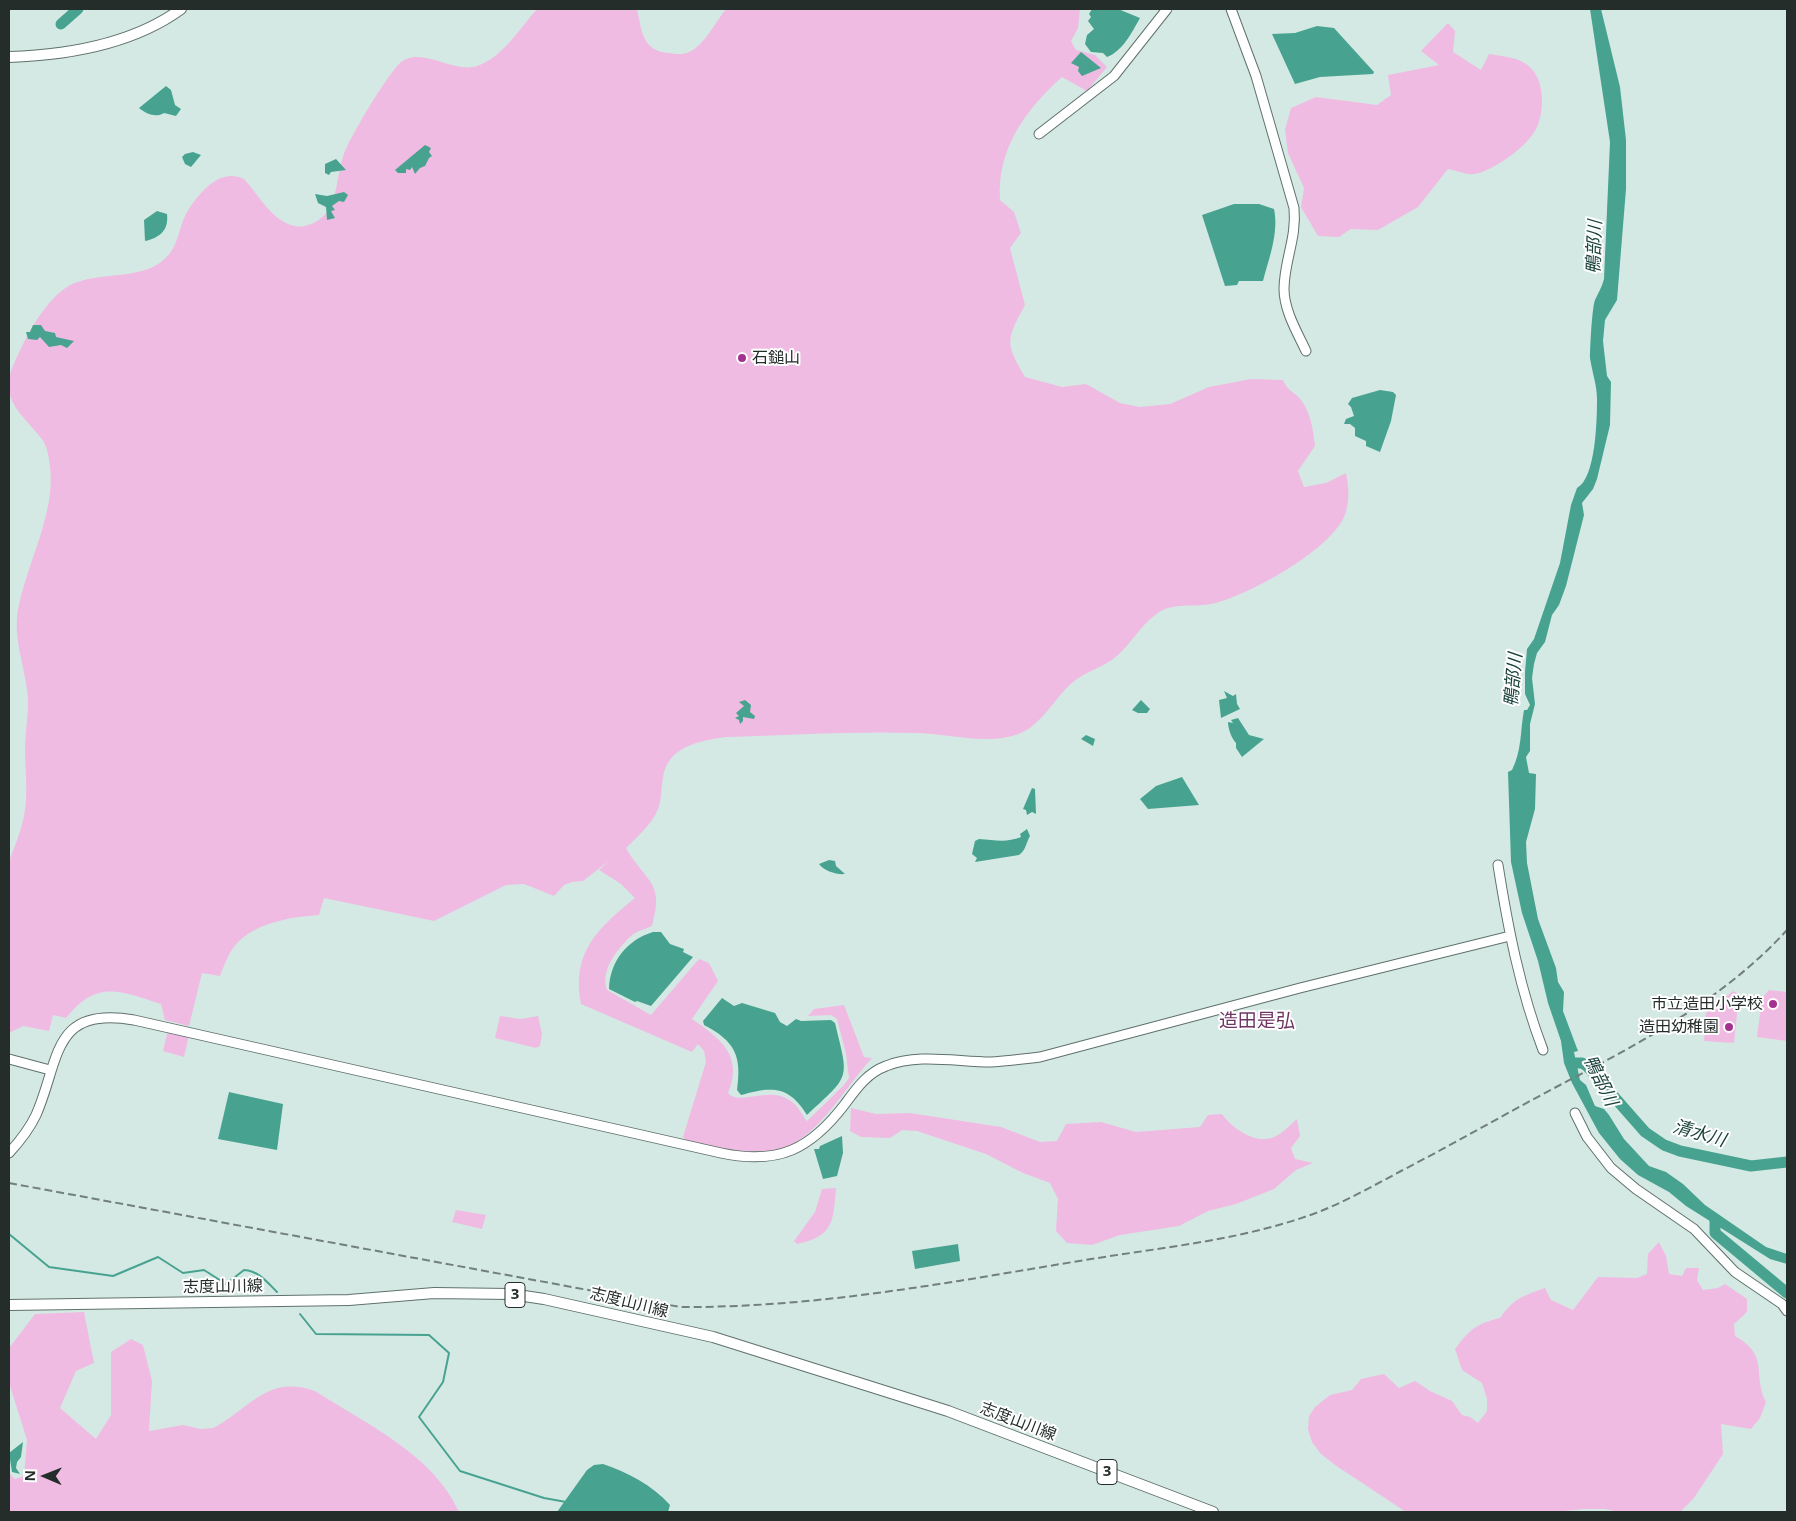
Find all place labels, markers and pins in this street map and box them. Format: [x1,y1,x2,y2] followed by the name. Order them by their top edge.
[752,348,800,368] place label: 石鎚山
[736,352,748,364] marker: 石鎚山
[1651,994,1763,1014] place label: 市立造田小学校
[1767,998,1779,1010] marker: 市立造田小学校
[1639,1017,1719,1037] place label: 造田幼稚園
[1723,1021,1735,1033] marker: 造田幼稚園

